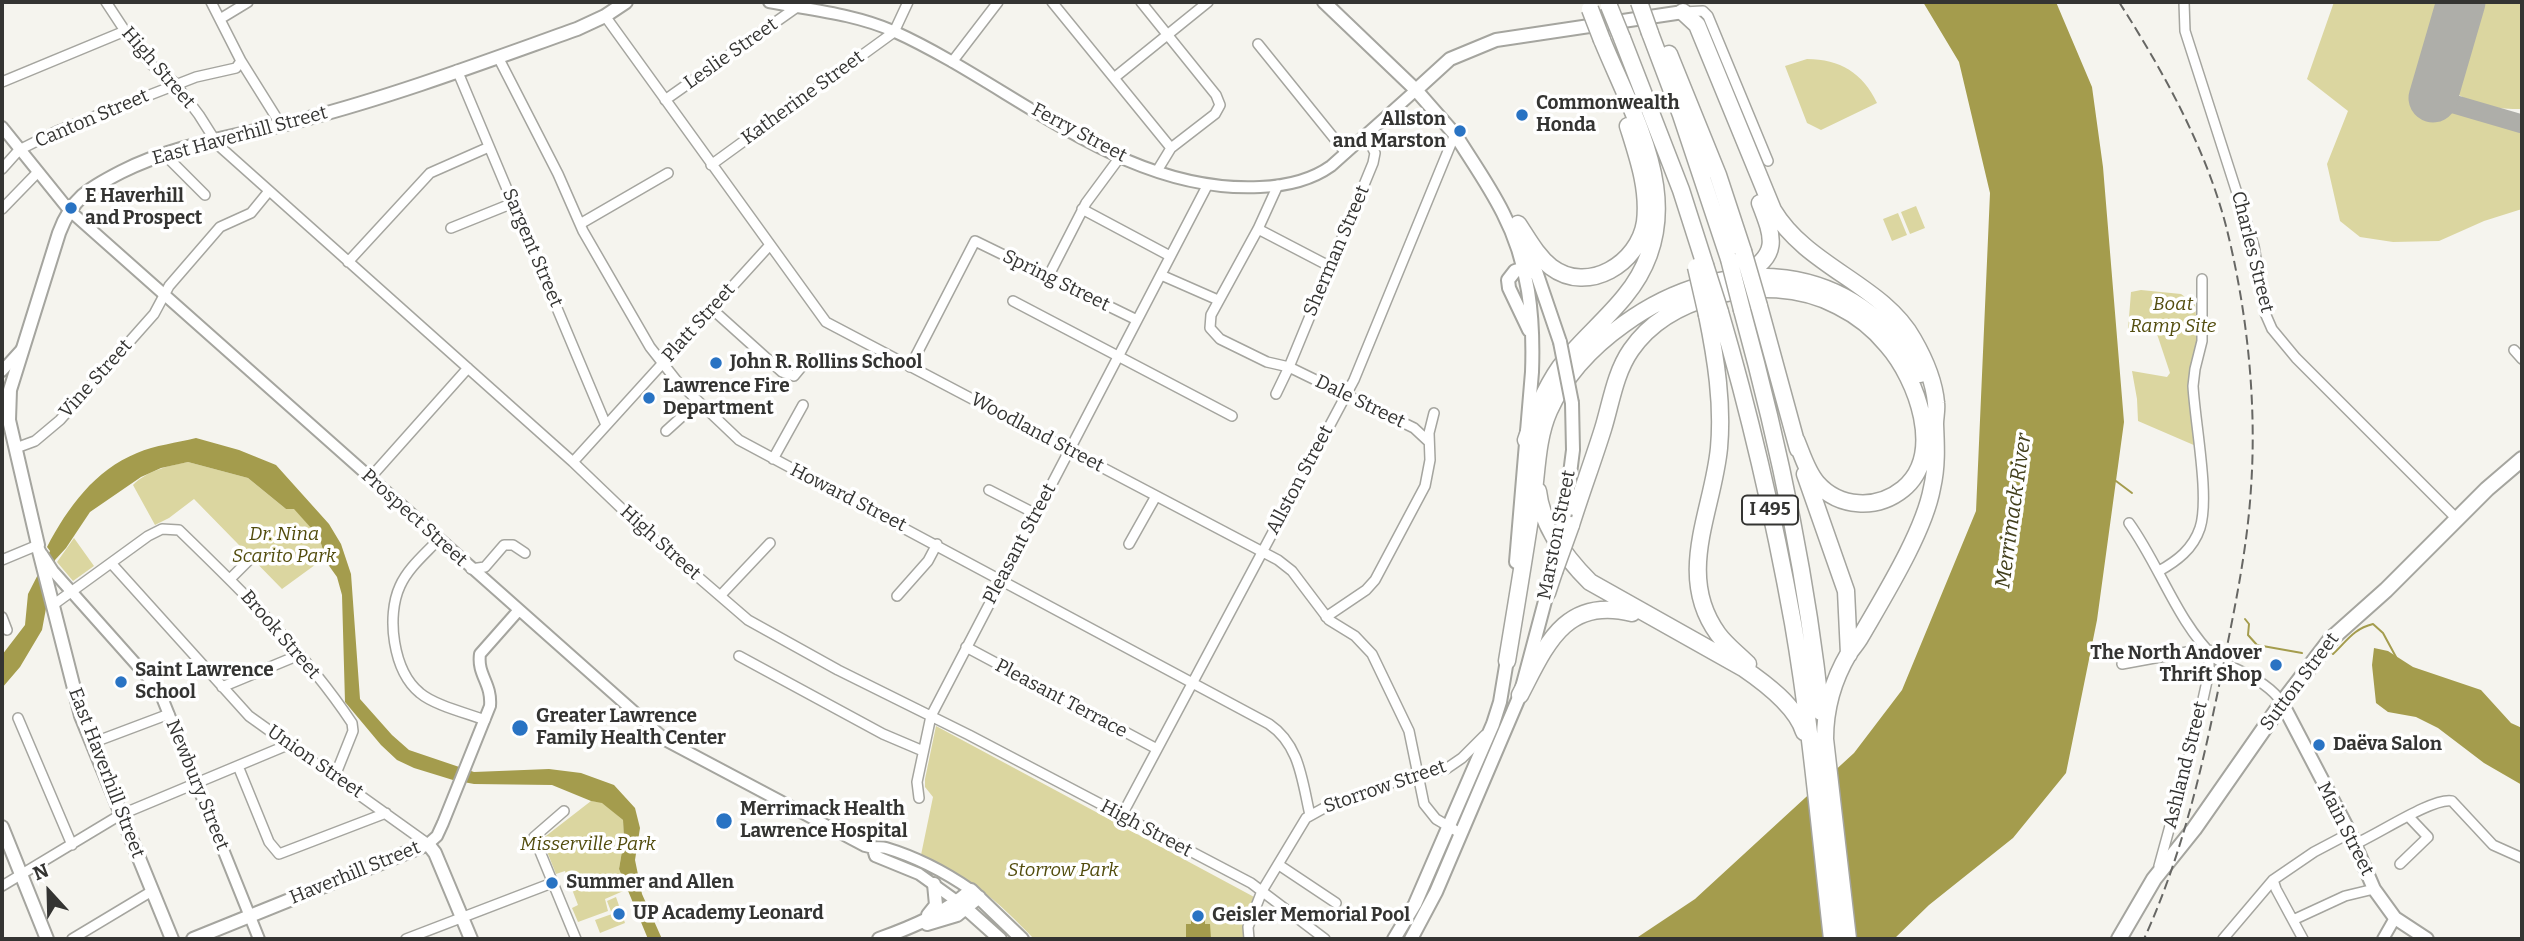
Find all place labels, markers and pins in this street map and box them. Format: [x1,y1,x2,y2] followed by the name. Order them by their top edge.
[1536,93,1680,137] place label: Commonwealth Honda
[1514,107,1530,123] marker: Commonwealth Honda
[1333,109,1446,153] place label: Allston and Marston
[1452,123,1468,139] marker: Allston and Marston
[85,186,202,230] place label: E Haverhill and Prospect
[63,200,79,216] marker: E Haverhill and Prospect
[730,352,922,374] place label: John R. Rollins School
[708,355,724,371] marker: John R. Rollins School
[663,376,790,420] place label: Lawrence Fire Department
[641,390,657,406] marker: Lawrence Fire Department
[2090,643,2262,687] place label: The North Andover Thrift Shop
[2268,657,2284,673] marker: The North Andover Thrift Shop
[135,660,274,704] place label: Saint Lawrence School
[113,674,129,690] marker: Saint Lawrence School
[536,706,726,750] place label: Greater Lawrence Family Health Center
[510,718,530,738] marker: Greater Lawrence Family Health Center
[2333,734,2442,756] place label: Daëva Salon
[2311,737,2327,753] marker: Daëva Salon
[740,799,908,843] place label: Merrimack Health Lawrence Hospital
[714,811,734,831] marker: Merrimack Health Lawrence Hospital
[566,872,734,894] place label: Summer and Allen
[544,875,560,891] marker: Summer and Allen
[633,903,824,925] place label: UP Academy Leonard
[1212,905,1410,927] place label: Geisler Memorial Pool
[611,906,627,922] marker: UP Academy Leonard
[1190,908,1206,924] marker: Geisler Memorial Pool

